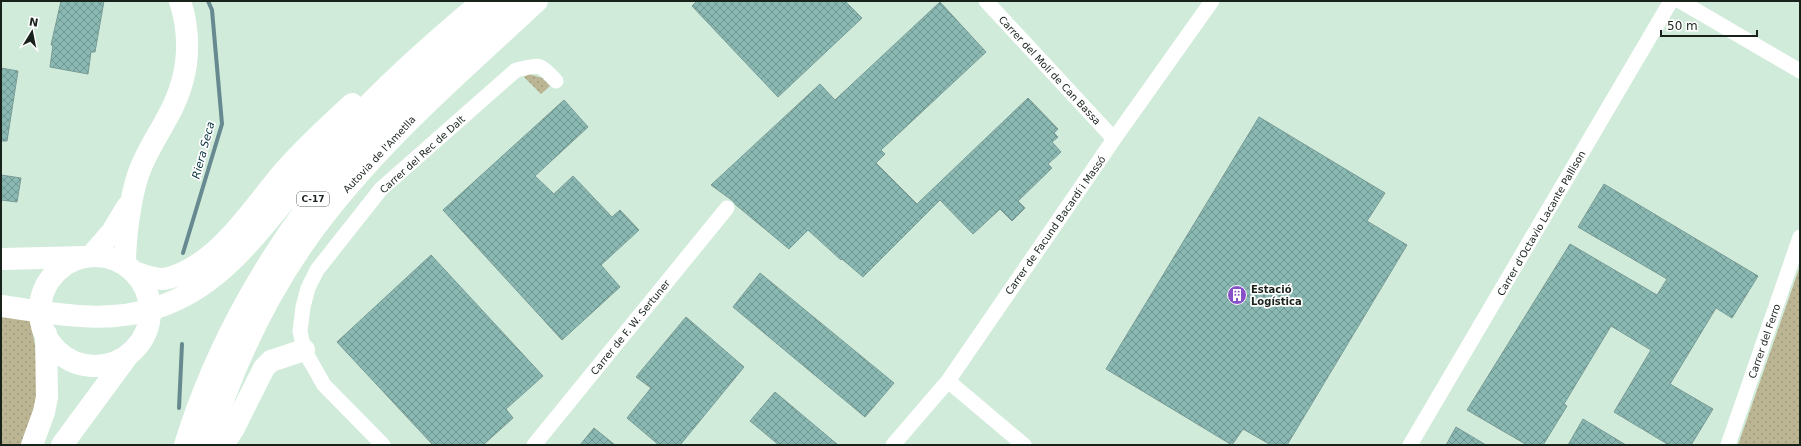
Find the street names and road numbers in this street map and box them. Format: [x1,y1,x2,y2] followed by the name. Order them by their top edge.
[996,14,1103,127] street label: Carrer del Molí de Can Bassa
[378,113,467,195] street label: Carrer del Rec de Dalt
[341,114,418,195] street label: Autovia de l'Ametlla
[1495,149,1588,298] street label: Carrer d'Octavio Lacante Pallison
[1003,154,1108,297] street label: Carrer de Facund Bacardí i Massó
[297,192,329,206] road number: C-17
[589,277,673,377] street label: Carrer de F. W. Sertuner
[1747,302,1782,380] street label: Carrer del Ferro

